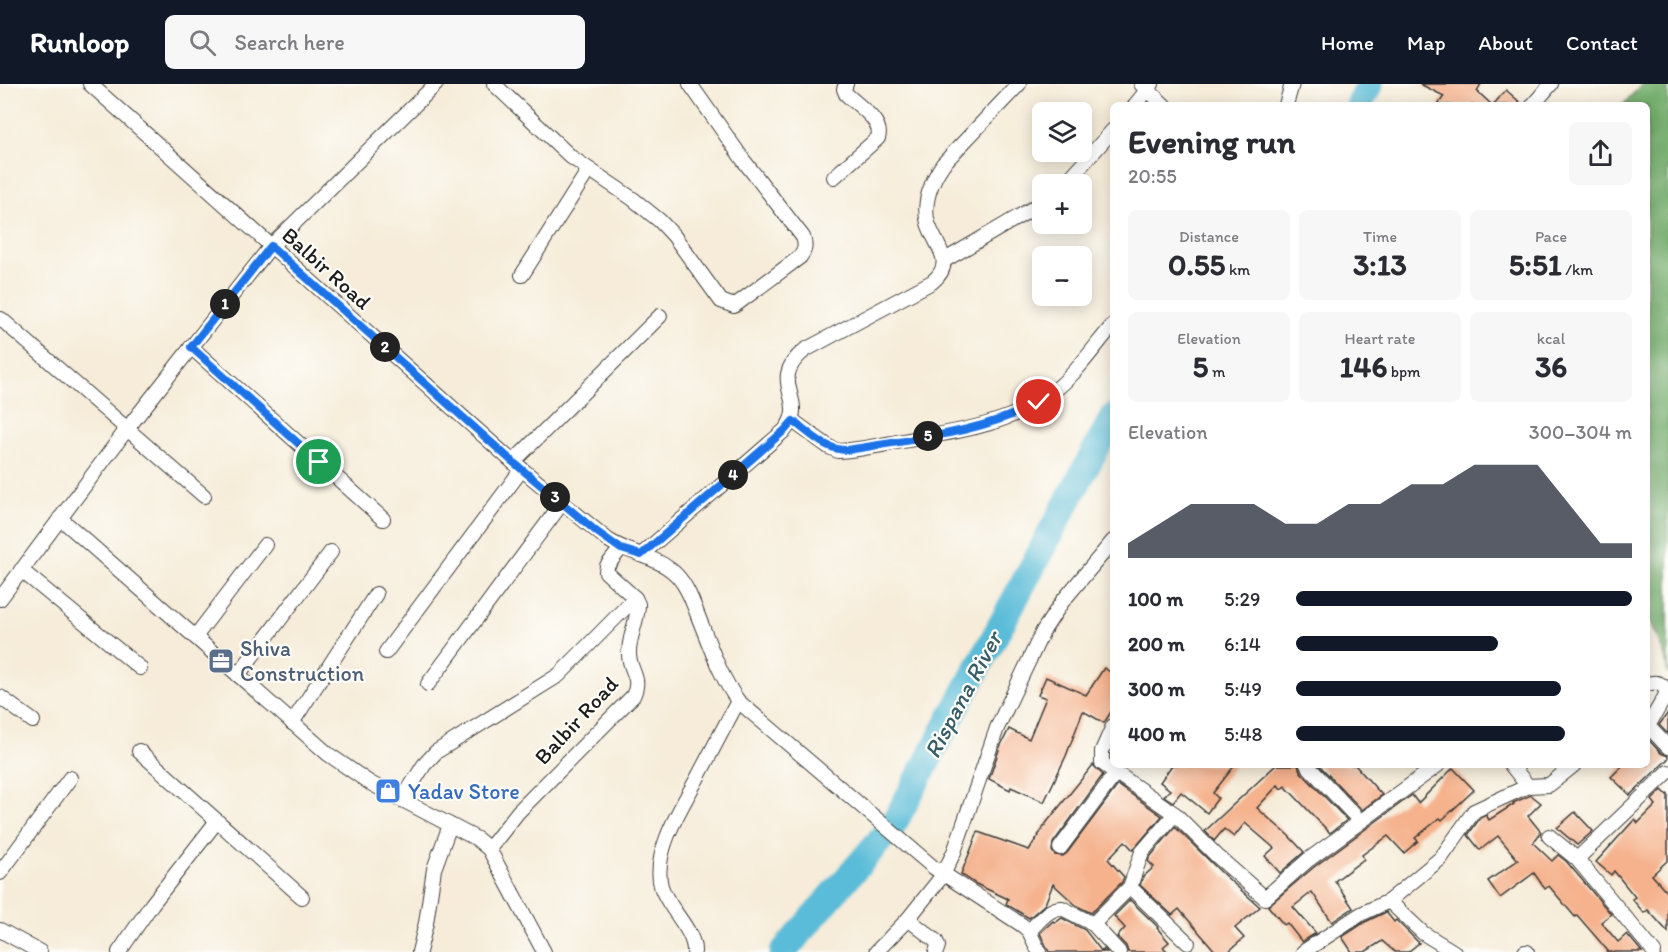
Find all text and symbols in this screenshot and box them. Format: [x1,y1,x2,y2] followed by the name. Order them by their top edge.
[165,15,585,69] search box
[30,25,129,59] text: Runloop
[186,26,219,59] icon: search
[234,29,345,56] text: Search here
[1321,30,1374,55] text: Home
[1407,30,1446,55] text: Map
[1479,30,1533,55] text: About
[1566,30,1638,55] text: Contact
[1032,102,1092,306] map controls
[1032,102,1092,162] button: layers
[1128,122,1295,161] text: Evening run
[1569,122,1632,185] button: share
[1128,164,1177,188] text: 20:55
[1032,174,1092,234] button: +
[276,221,377,315] street label: Balbir Road
[1179,227,1239,246] text: Distance
[1363,227,1397,246] text: Time
[1535,227,1567,246] text: Pace
[1032,246,1092,306] button: −
[1168,246,1225,283] text: 0.55
[1353,246,1407,283] text: 3:13
[1509,246,1562,283] text: 5:51
[1225,260,1250,279] text: km
[1562,260,1593,279] text: /km
[210,289,240,319] pin: 1
[221,294,229,313] text: 1
[1177,329,1241,348] text: Elevation
[1345,329,1415,348] text: Heart rate
[1537,329,1565,348] text: kcal
[370,332,400,362] pin: 2
[381,337,389,356] text: 2
[1193,348,1208,385] text: 5
[1339,348,1387,385] text: 146
[1535,348,1567,385] text: 36
[1208,362,1225,381] text: m
[1387,362,1421,381] text: bpm
[1013,376,1064,427] pin
[1022,385,1055,418] icon: check
[1128,420,1207,444] text: Elevation
[1529,420,1632,444] text: 300–304 m
[913,421,943,451] pin: 5
[924,426,932,445] text: 5
[293,436,344,487] pin
[302,445,335,478] icon: arrive
[718,460,748,490] pin: 4
[728,465,738,484] text: 4
[540,482,570,512] pin: 3
[551,487,559,506] text: 3
[1128,587,1183,611] text: 100 m
[1224,587,1260,611] text: 5:29
[917,624,1009,763] water label: Rispana River
[1128,632,1184,656] text: 200 m
[1224,632,1261,656] text: 6:14
[240,635,365,687] place label: Shiva Construction
[206,646,236,676] office icon: Shiva Construction
[529,671,624,770] street label: Balbir Road
[1128,677,1185,701] text: 300 m
[1224,677,1262,701] text: 5:49
[1128,722,1186,746] text: 400 m
[1224,722,1262,746] text: 5:48
[373,776,403,806] shop icon: Yadav Store
[408,778,520,805] place label: Yadav Store

